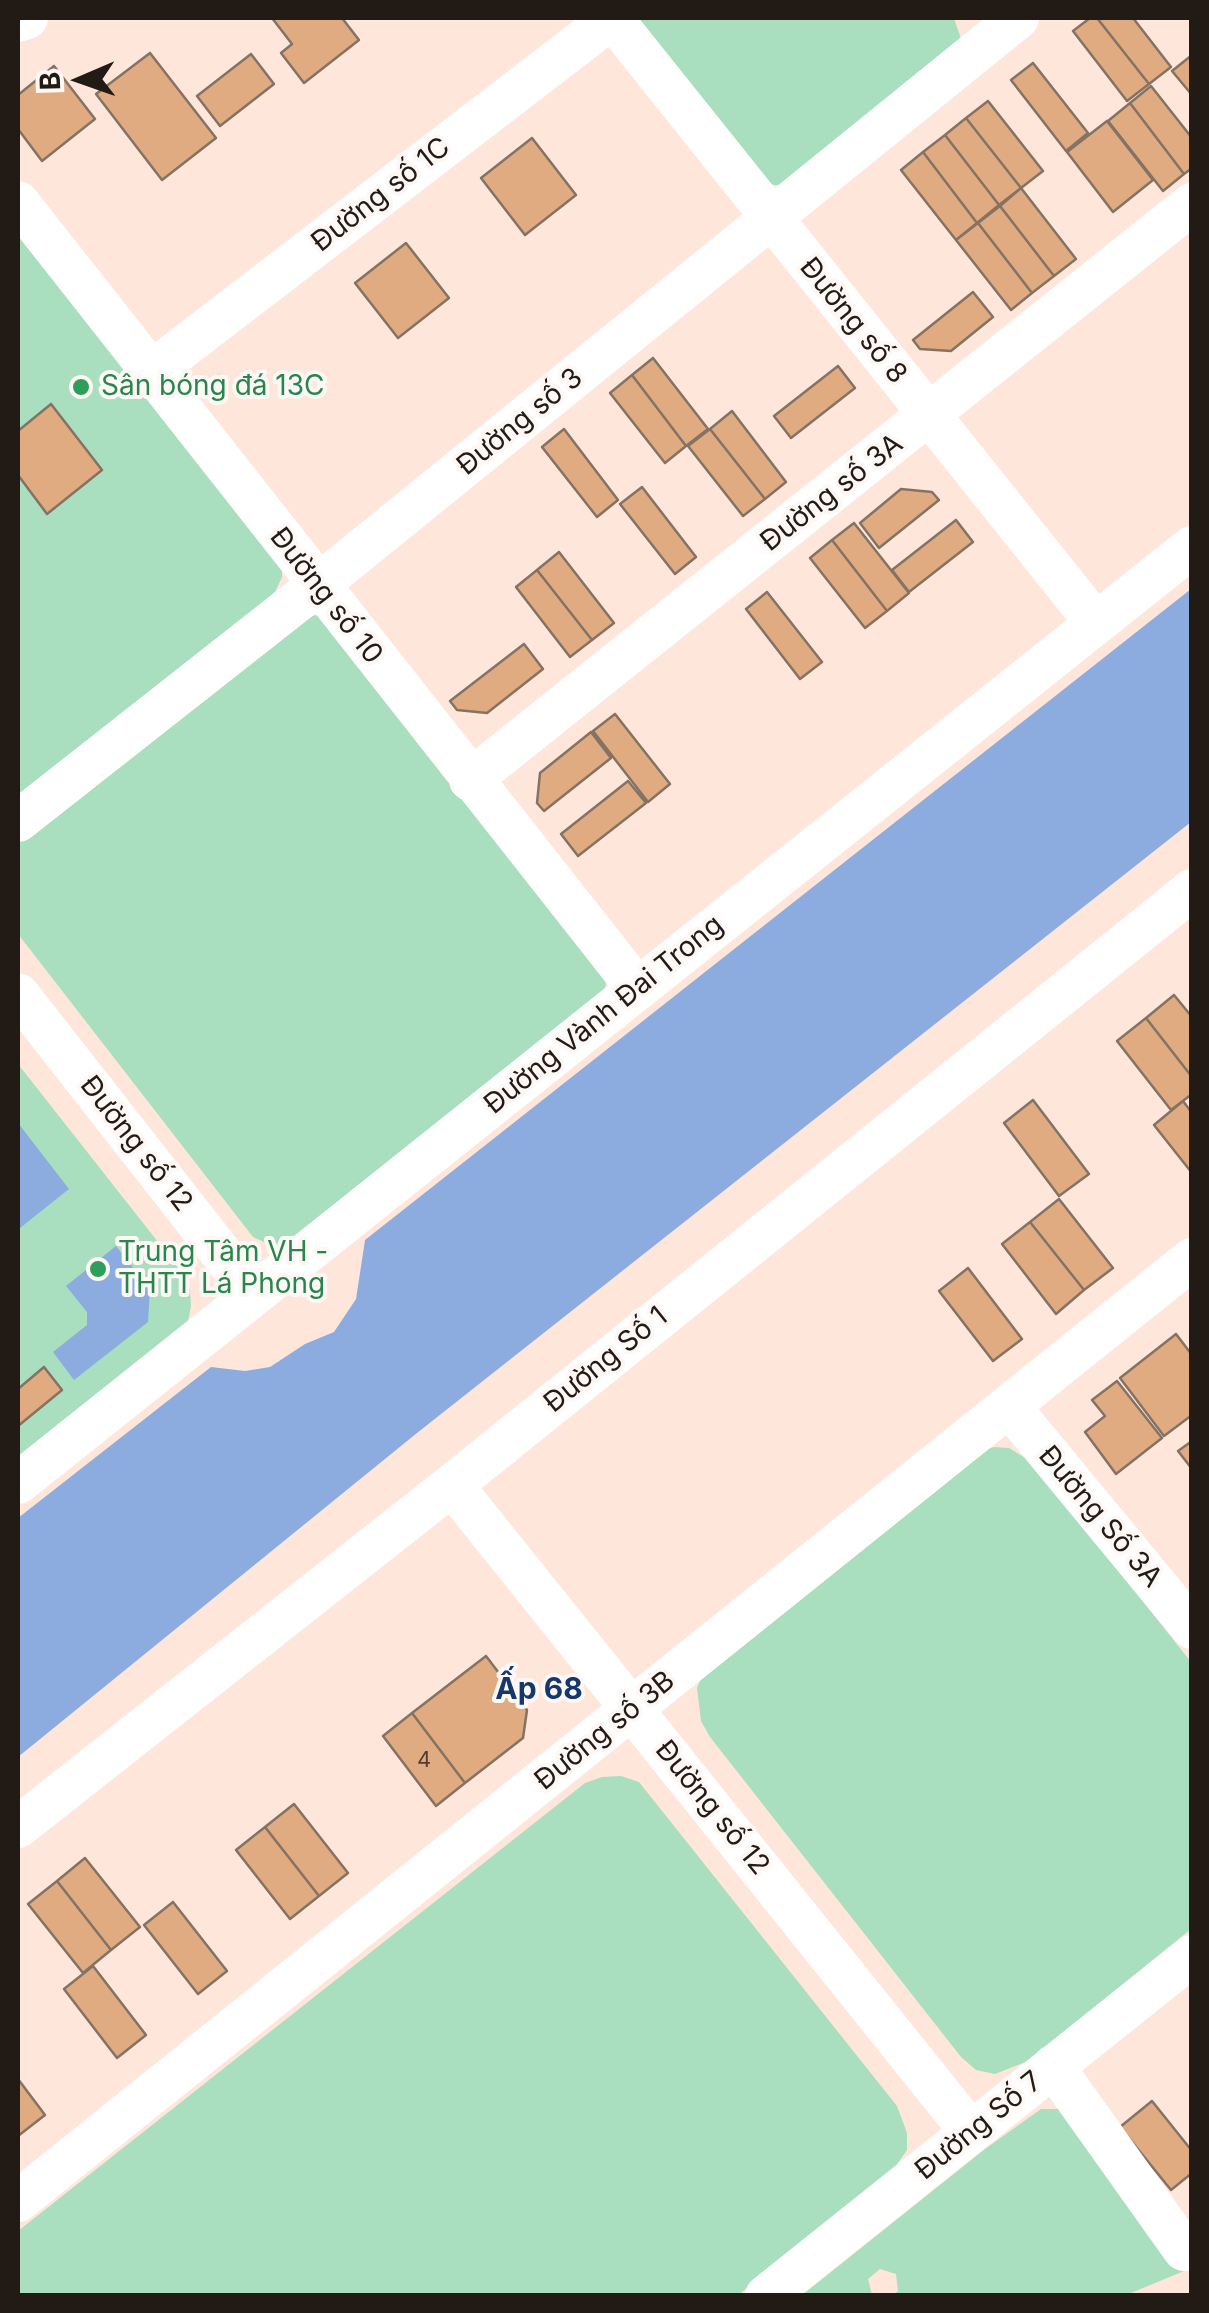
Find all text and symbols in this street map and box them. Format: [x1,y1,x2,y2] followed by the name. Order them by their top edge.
[30,30,130,130] north arrow
[33,71,67,91] text: B
[305,131,457,259] street label: Đường số 1C
[792,251,914,391] street label: Đường số 8
[451,361,589,483] street label: Đường số 3
[101,370,325,404] place label: Sân bóng đá 13C
[70,376,92,398] marker: Sân bóng đá 13C
[754,427,910,559] street label: Đường số 3A
[262,521,390,671] street label: Đường số 10
[478,908,730,1122] street label: Đường Vành Đai Trong
[73,1070,199,1218] street label: Đường số 12
[118,1236,328,1302] place label: Trung Tâm VH - THTT Lá Phong
[87,1258,109,1280] marker: Trung Tâm VH - THTT Lá Phong
[538,1300,674,1420] street label: Đường Số 1
[1031,1440,1169,1594] street label: Đường Số 3A
[528,1664,682,1798] street label: Đường số 3B
[495,1672,583,1708] district label: Ấp 68
[648,1734,776,1882] street label: Đường số 12
[417,1747,431,1773] house number: 4
[909,2065,1049,2187] street label: Đường Số 7

